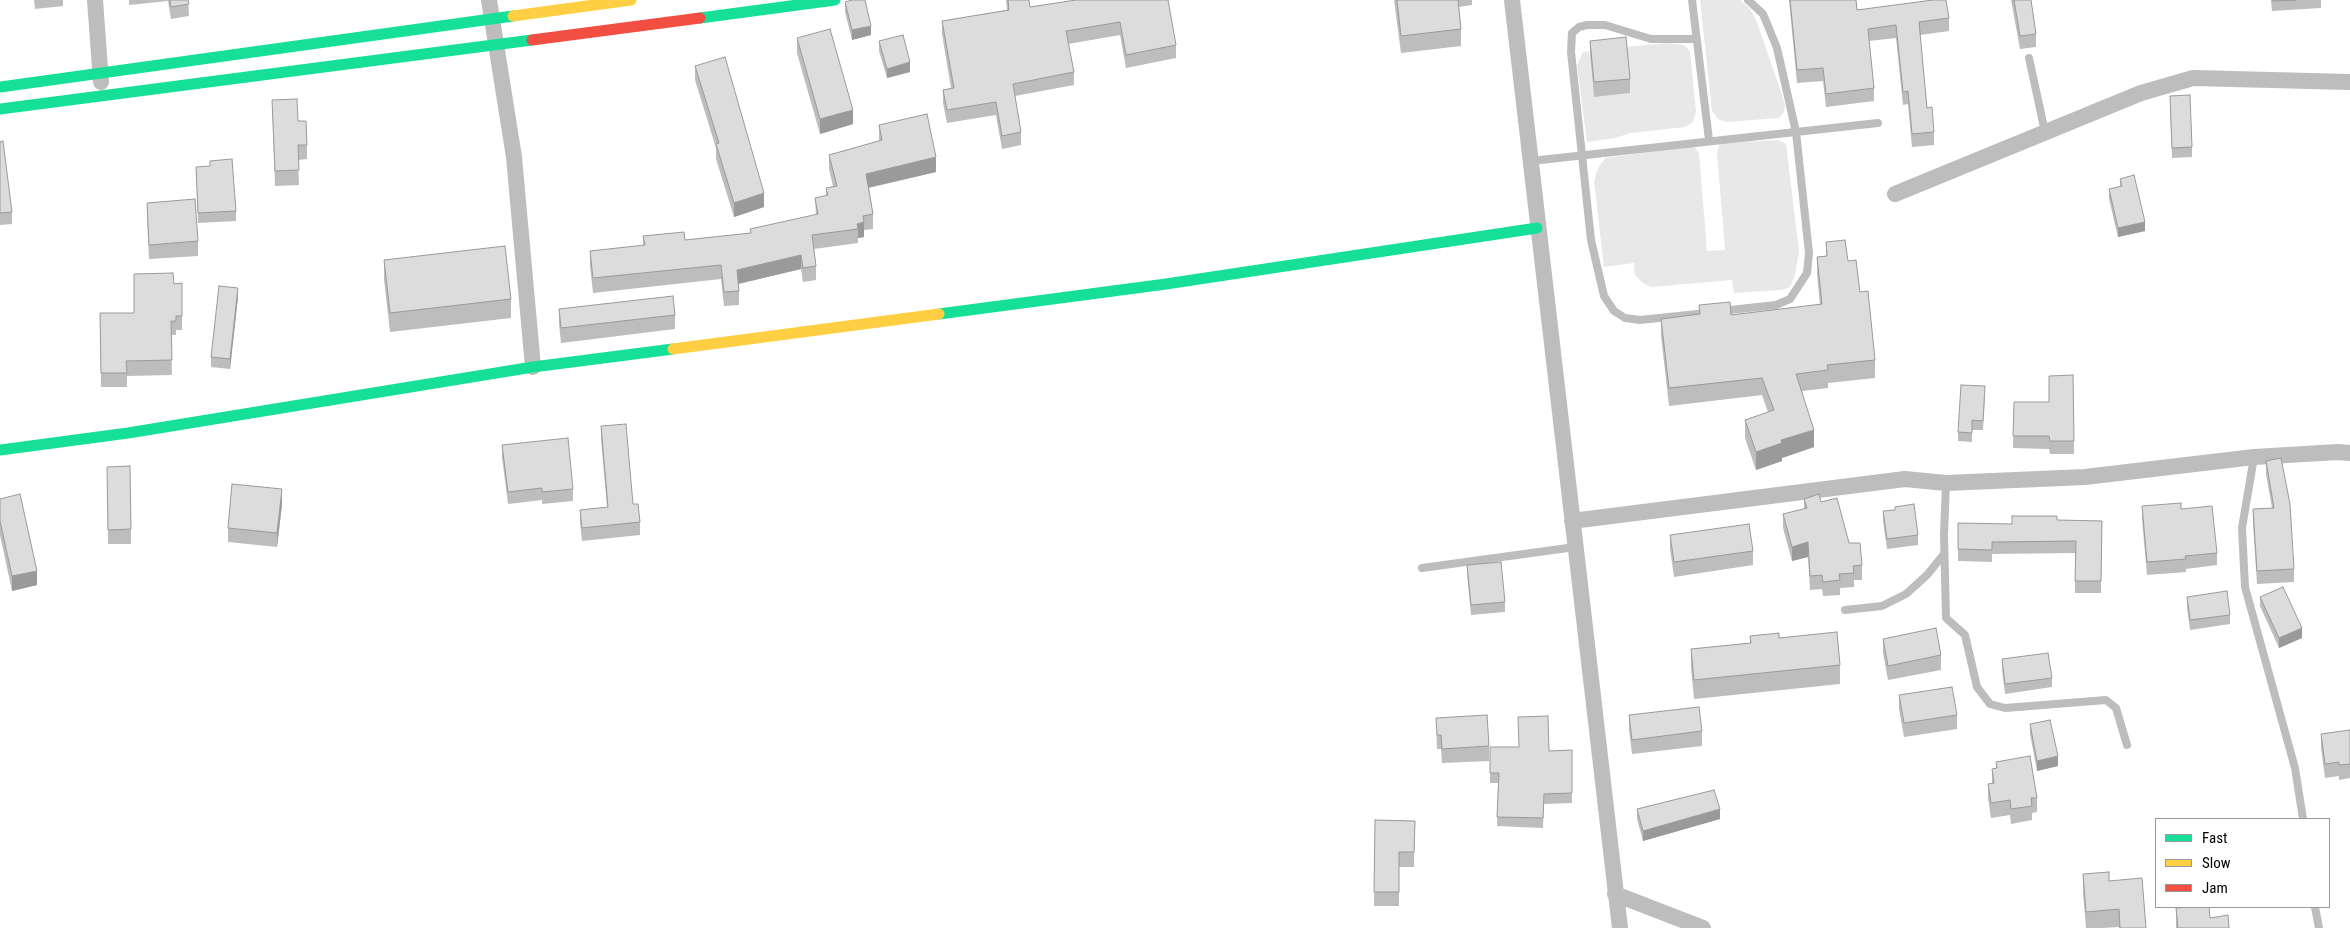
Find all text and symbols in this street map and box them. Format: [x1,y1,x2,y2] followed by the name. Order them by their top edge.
[2155,818,2330,908] legend
[2202,829,2227,847] text: Fast
[2202,854,2231,872] text: Slow
[2202,879,2228,897] text: Jam

